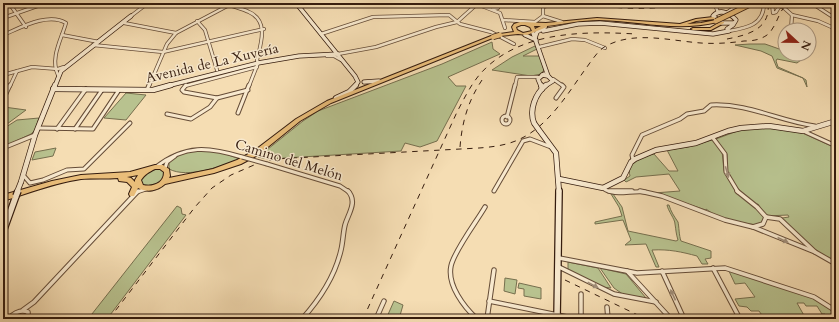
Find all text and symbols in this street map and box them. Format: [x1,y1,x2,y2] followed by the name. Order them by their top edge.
[777,22,817,62] north arrow
[144,38,280,88] street label: Avenida de La Xuvería
[797,38,815,53] text: N
[233,135,345,185] street label: Camino del Melón
[725,165,731,178] one-way arrow
[778,237,789,243] one-way arrow
[588,282,599,288] one-way arrow
[670,289,676,301] one-way arrow

